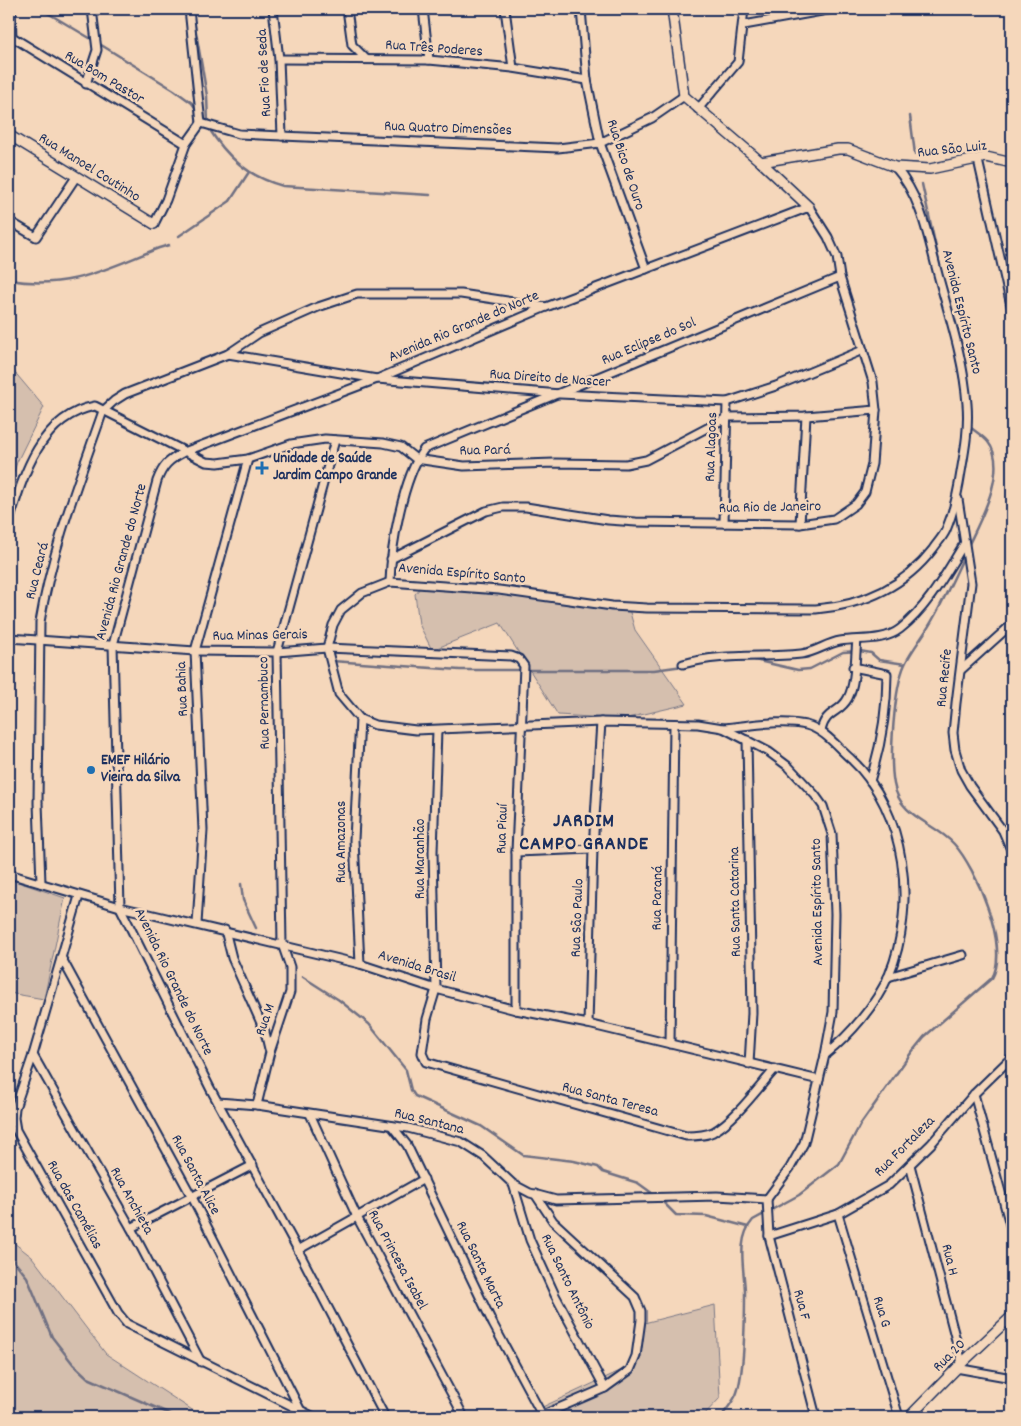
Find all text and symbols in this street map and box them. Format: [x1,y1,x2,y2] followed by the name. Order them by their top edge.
[252,27,278,118] street label: Rua Fio de Seda
[385,35,483,63] street label: Rua Três Poderes
[60,45,148,111] street label: Rua Bom Pastor
[384,116,512,142] street label: Rua Quatro Dimensões
[600,117,650,214] street label: Rua Bico de Ouro
[34,128,145,208] street label: Rua Manoel Coutinho
[916,135,988,165] street label: Rua São Luiz
[935,247,987,377] street label: Avenida Espírito Santo
[385,285,543,369] street label: Avenida Rio Grande do Norte
[598,312,700,372] street label: Rua Eclipse do Sol
[489,364,612,394] street label: Rua Direito de Nascer
[700,412,724,482] street label: Rua Alagoas
[459,440,511,462] street label: Rua Pará
[273,448,397,487] place label: Unidade de Saúde Jardim Campo Grande
[255,461,269,475] marker: Unidade de Saúde Jardim Campo Grande
[90,481,154,643] street label: Avenida Rio Grande do Norte
[719,496,822,520] street label: Rua Rio de Janeiro
[20,540,56,602] street label: Rua Ceará
[397,557,527,591] street label: Avenida Espírito Santo
[212,624,308,648] street label: Rua Minas Gerais
[931,647,959,708] street label: Rua Recife
[253,656,277,750] street label: Rua Pernambuco
[171,660,195,717] street label: Rua Bahia
[101,750,181,789] place label: EMEF Hilário Vieira da Silva
[85,764,97,776] marker: EMEF Hilário Vieira da Silva
[331,801,353,883] street label: Rua Amazonas
[491,802,515,854] street label: Rua Piauí
[519,808,649,859] district label: JARDIM CAMPO GRANDE
[410,818,432,899] street label: Rua Maranhão
[806,838,830,966] street label: Avenida Espírito Santo
[724,846,748,957] street label: Rua Santa Catarina
[646,865,670,931] street label: Rua Paraná
[566,878,590,958] street label: Rua São Paulo
[128,905,218,1060] street label: Avenida Rio Grande do Norte
[375,945,459,989] street label: Avenida Brasil
[250,1001,282,1039] street label: Rua M
[559,1077,662,1124] street label: Rua Santa Teresa
[392,1103,467,1142] street label: Rua Santana
[869,1111,941,1183] street label: Rua Fortaleza
[165,1131,226,1219] street label: Rua Santa Alice
[40,1156,108,1254] street label: Rua das Camélias
[103,1163,159,1240] street label: Rua Anchieta
[361,1206,433,1314] street label: Rua Princesa Isabel
[449,1218,511,1313] street label: Rua Santa Marta
[534,1230,600,1334] street label: Rua Santo Antônio
[934,1242,964,1278] street label: Rua H
[786,1287,816,1323] street label: Rua F
[866,1294,896,1330] street label: Rua G
[928,1334,972,1378] street label: Rua 20

